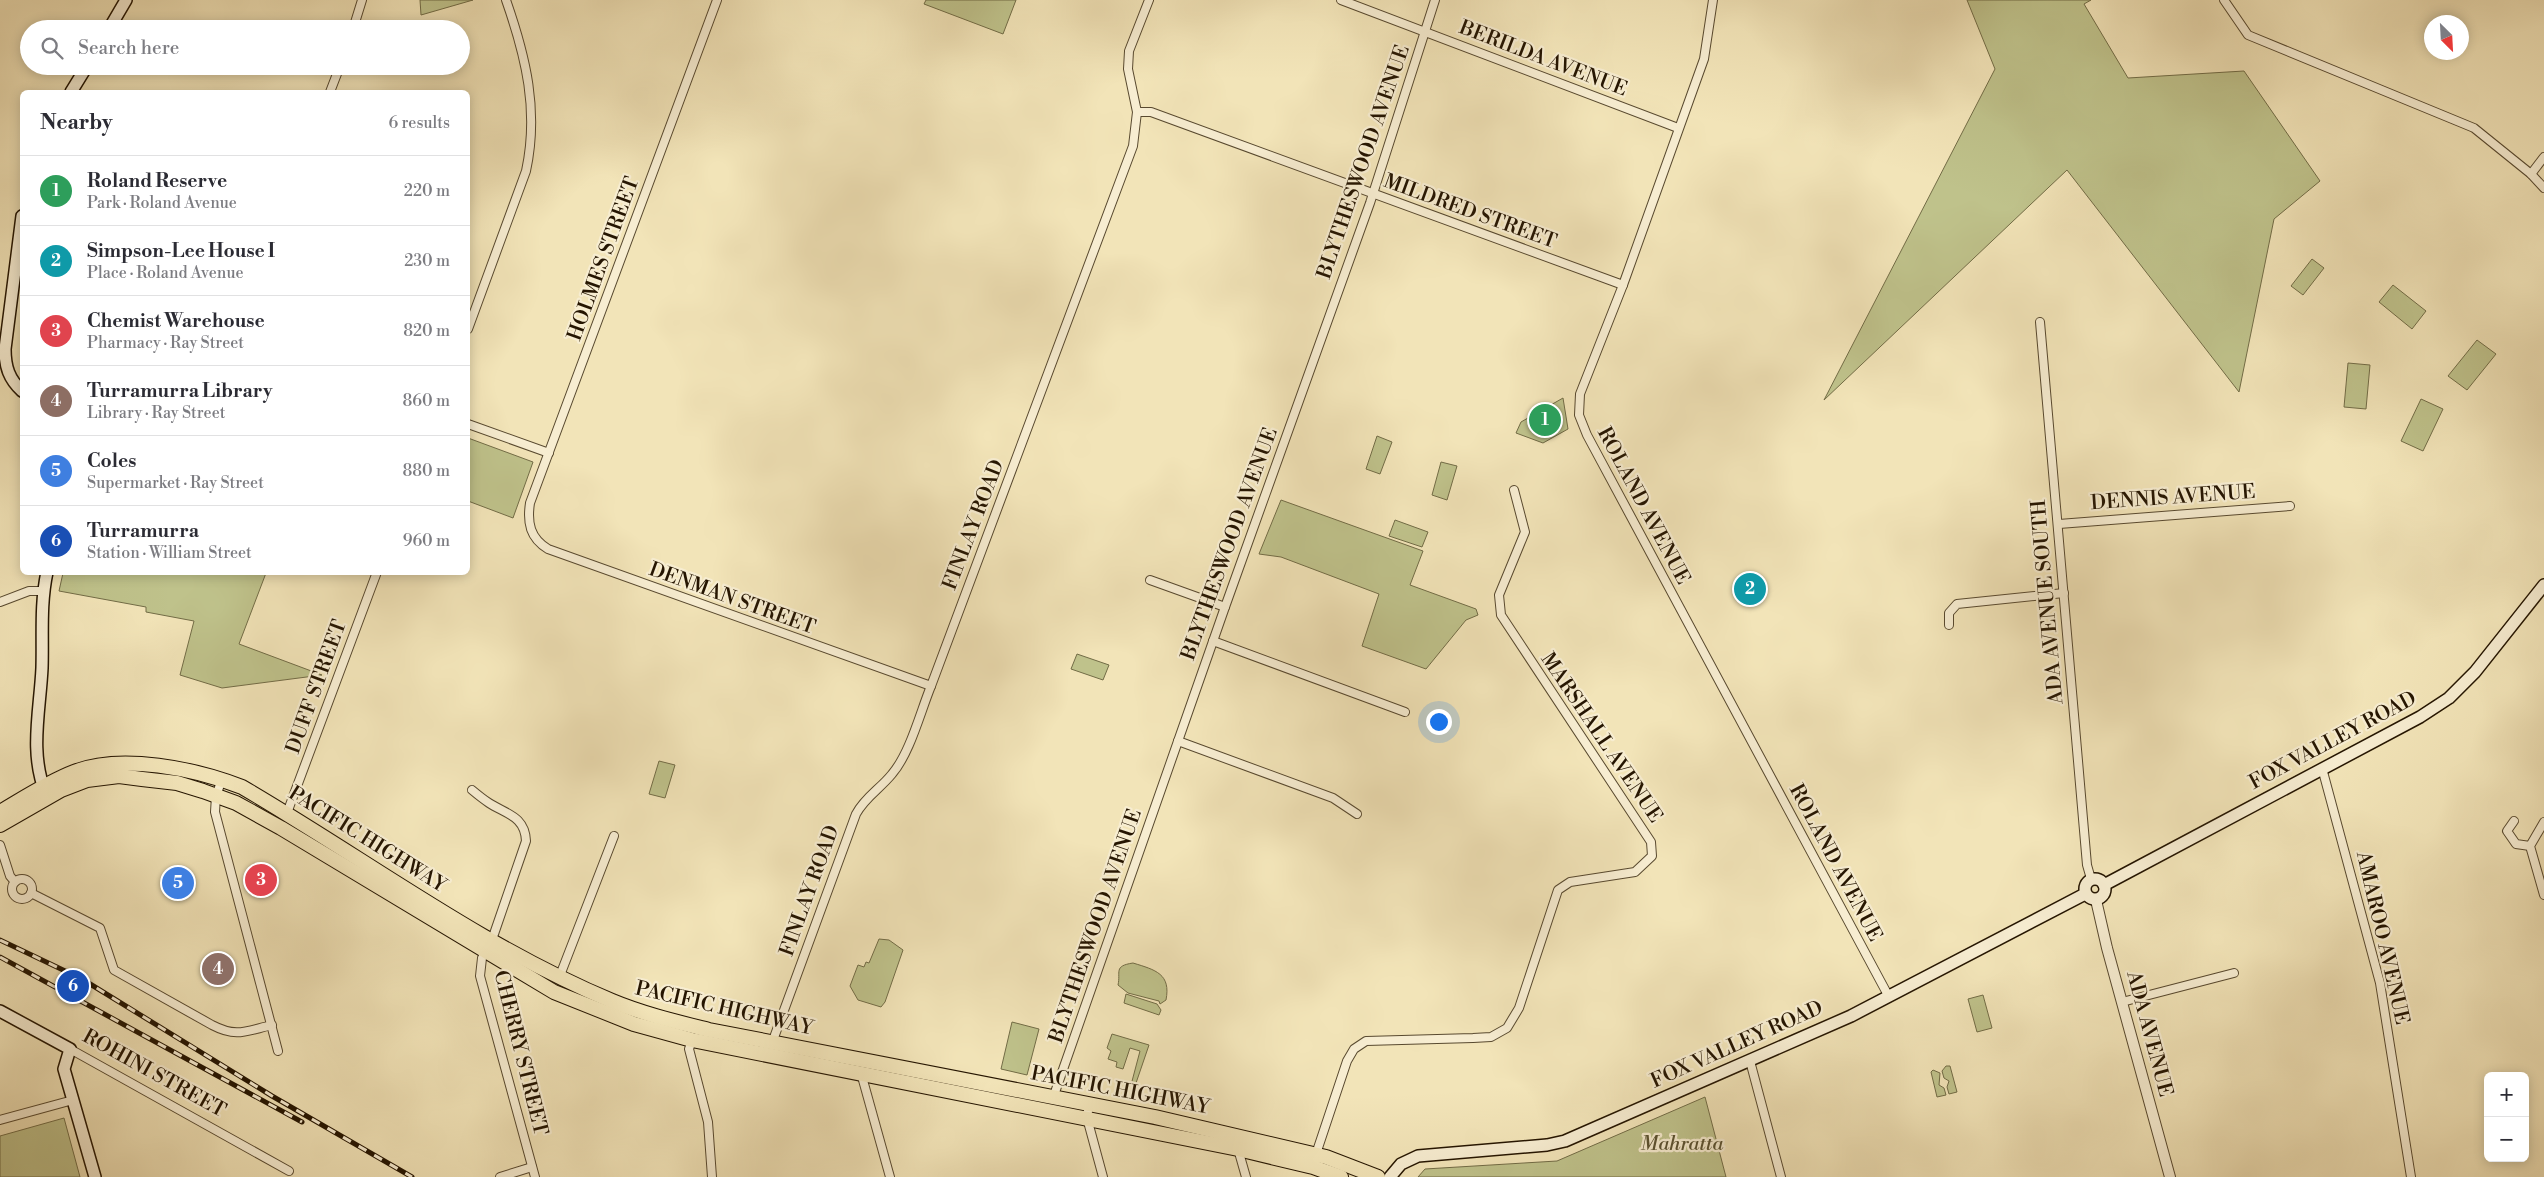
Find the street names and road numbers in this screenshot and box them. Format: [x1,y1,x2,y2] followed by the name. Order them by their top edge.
[1455,15,1631,103] street label: BERILDA AVENUE
[1312,42,1416,283] street label: BLYTHESWOOD AVENUE
[1380,169,1560,255] street label: MILDRED STREET
[563,174,645,344] street label: HOLMES STREET
[1591,423,1695,589] street label: ROLAND AVENUE
[1176,424,1284,665] street label: BLYTHESWOOD AVENUE
[938,456,1010,594] street label: FINLAY ROAD
[2090,480,2256,516] street label: DENNIS AVENUE
[2027,499,2069,706] street label: ADA AVENUE SOUTH
[645,557,819,641] street label: DENMAN STREET
[281,617,353,757] street label: DUFF STREET
[1535,648,1667,828] street label: MARSHALL AVENUE
[2245,686,2421,796] street label: FOX VALLEY ROAD
[1783,780,1887,946] street label: ROLAND AVENUE
[283,781,451,899] street label: PACIFIC HIGHWAY
[1044,806,1148,1047] street label: BLYTHESWOOD AVENUE
[775,822,845,960] street label: FINLAY ROAD
[2350,848,2414,1027] street label: AMAROO AVENUE
[2120,967,2178,1100] street label: ADA AVENUE
[487,968,553,1138] street label: CHERRY STREET
[633,976,816,1042] street label: PACIFIC HIGHWAY
[1647,996,1827,1094] street label: FOX VALLEY ROAD
[78,1024,230,1124] street label: ROHINI STREET
[1029,1061,1212,1121] street label: PACIFIC HIGHWAY

